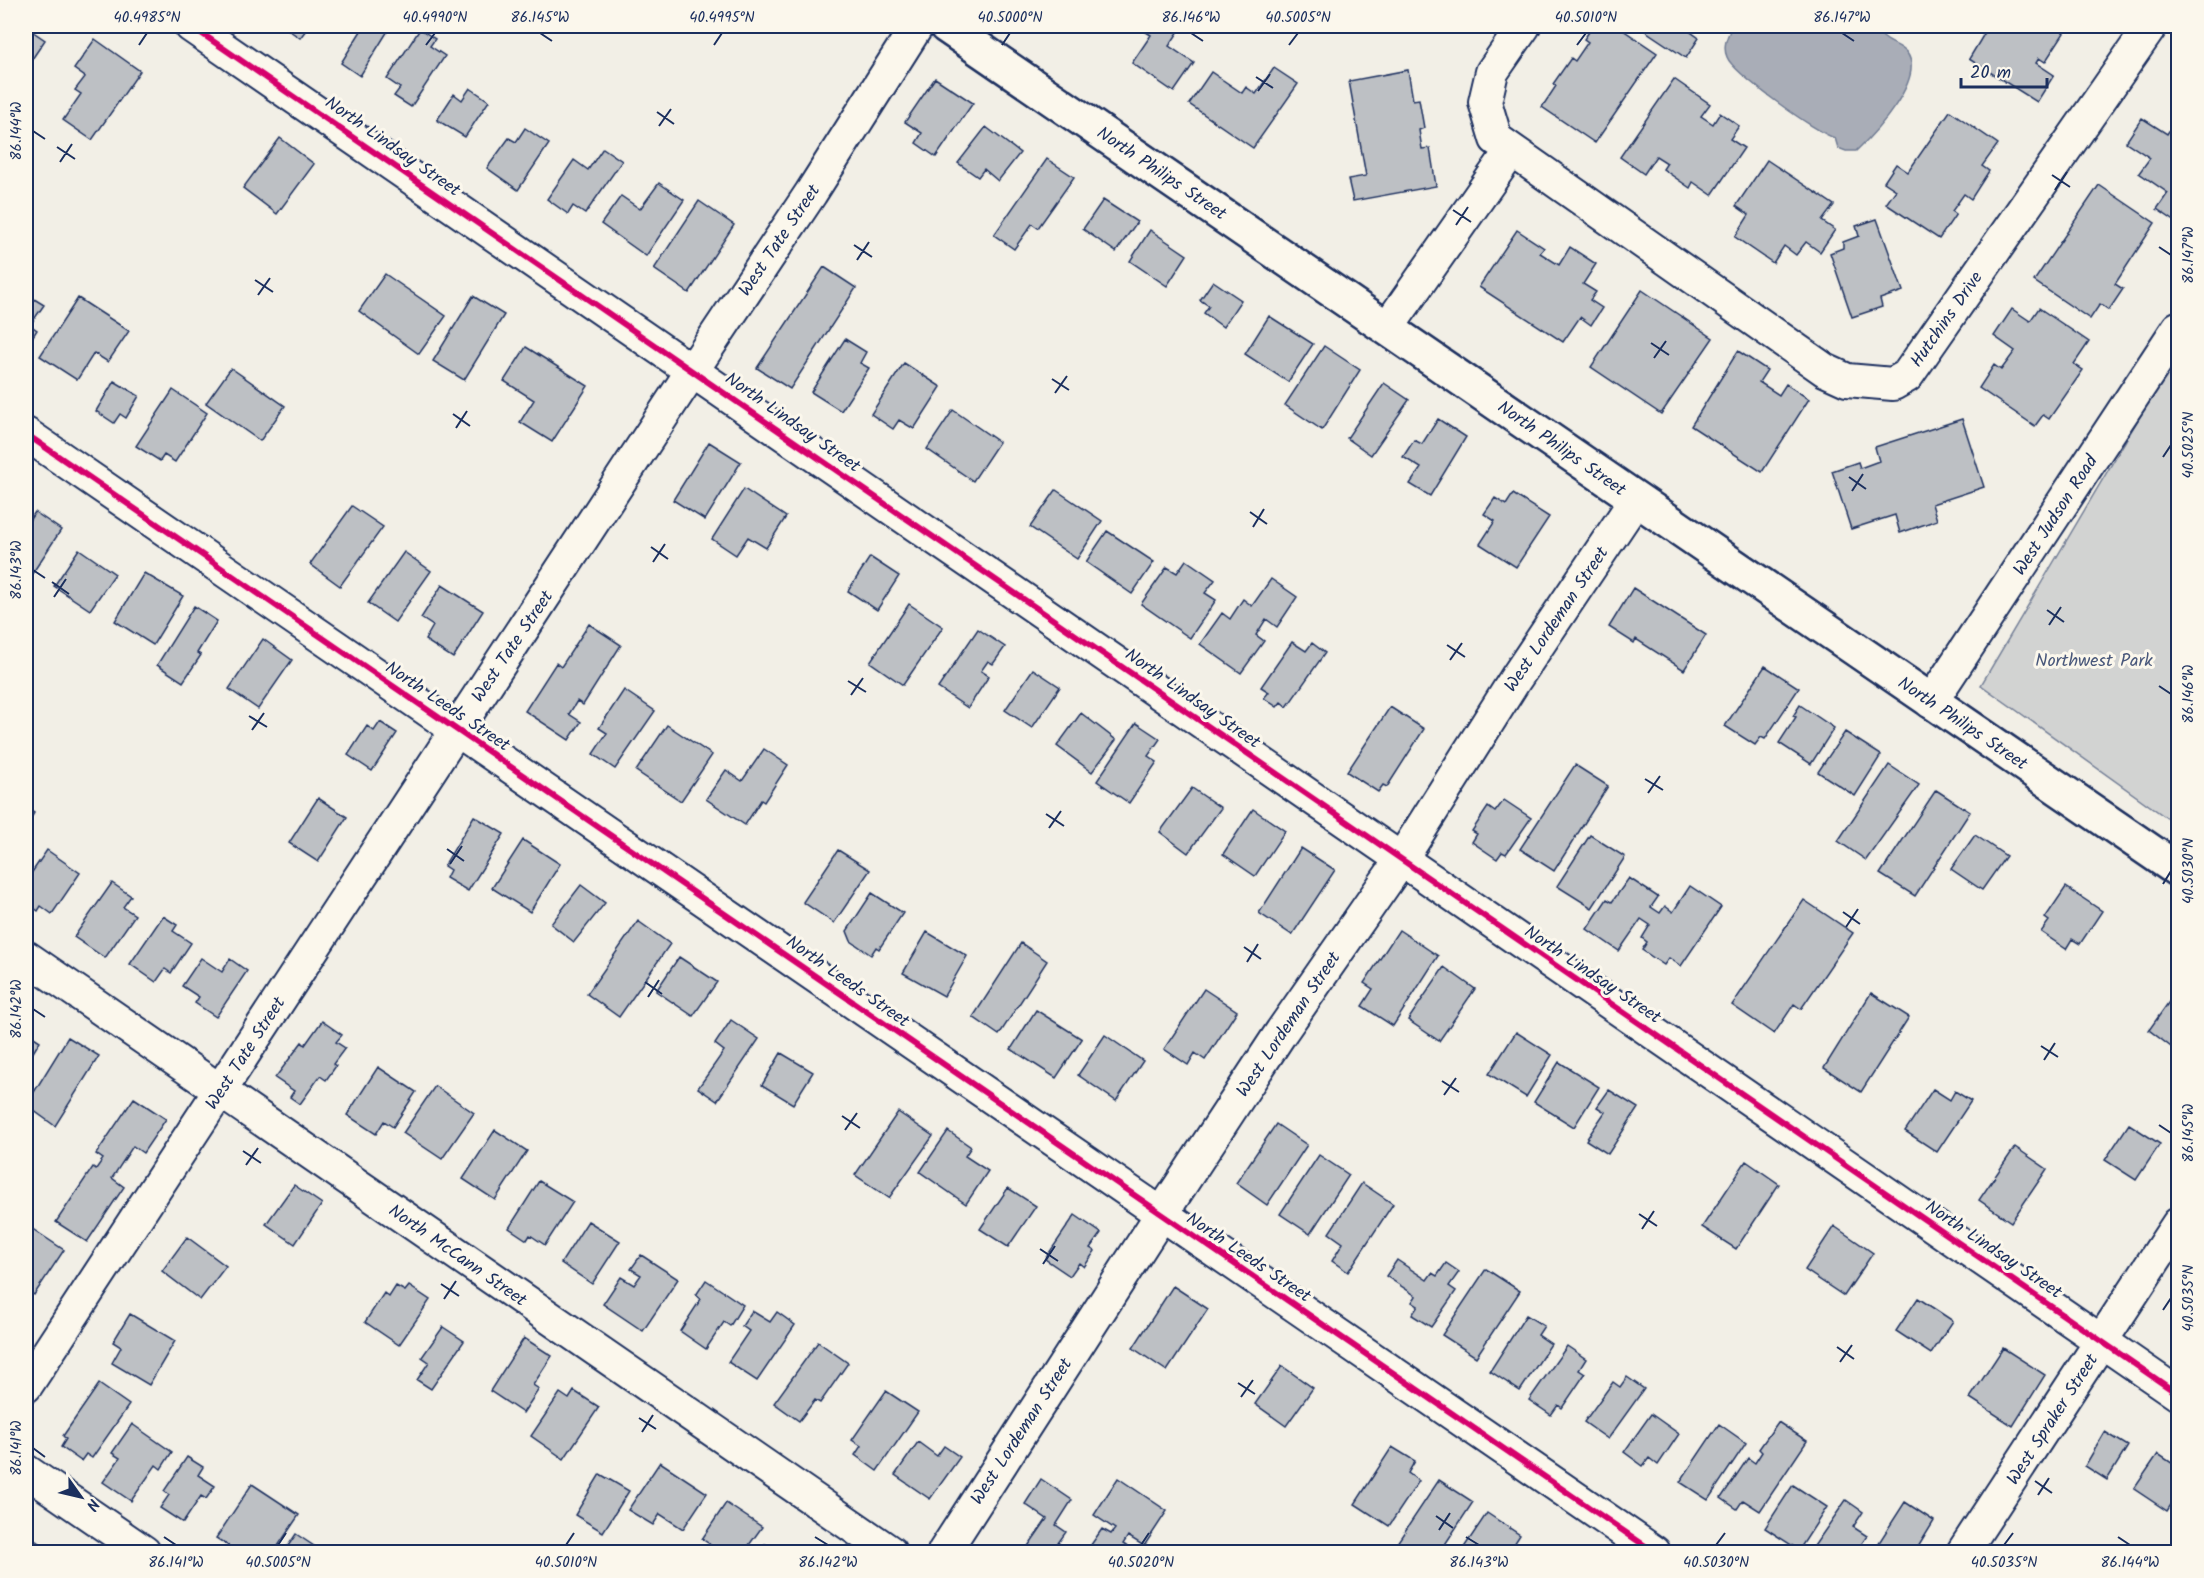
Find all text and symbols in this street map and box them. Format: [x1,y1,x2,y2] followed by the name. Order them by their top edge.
[113,6,181,30] text: 40.4985°N
[403,6,467,30] text: 40.4990°N
[511,6,570,30] text: 86.145°W
[689,6,755,30] text: 40.4995°N
[977,6,1043,30] text: 40.5000°N
[1161,6,1221,30] text: 86.146°W
[1265,6,1331,30] text: 40.5005°N
[1555,6,1617,30] text: 40.5010°N
[1813,6,1871,30] text: 86.147°W
[1961,51,2046,89] scale bar
[1970,59,2011,88] text: 20 m
[318,89,467,206] street label: North Lindsay Street
[5,101,29,160] text: 86.144°W
[1090,120,1233,229] street label: North Philips Street
[732,178,829,303] street label: West Tate Street
[2177,226,2201,284] text: 86.147°W
[1903,266,1991,374] street label: Hutchins Drive
[718,365,867,482] street label: North Lindsay Street
[1491,394,1632,505] street label: North Philips Street
[2177,412,2201,478] text: 40.5025°N
[2006,449,2107,582] street label: West Judson Road
[5,540,29,600] text: 86.143°W
[1498,540,1617,699] street label: West Lordeman Street
[465,584,562,709] street label: West Tate Street
[1118,641,1267,758] street label: North Lindsay Street
[2035,647,2153,676] park label: Northwest Park
[379,654,517,761] street label: North Leeds Street
[2177,664,2201,724] text: 86.146°W
[1891,670,2034,779] street label: North Philips Street
[2177,838,2201,904] text: 40.5030°N
[1518,918,1668,1033] street label: North Lindsay Street
[779,929,916,1036] street label: North Leeds Street
[1230,945,1349,1104] street label: West Lordeman Street
[5,979,29,1039] text: 86.142°W
[199,991,294,1116] street label: West Tate Street
[2177,1103,2201,1162] text: 86.145°W
[1919,1193,2069,1308] street label: North Lindsay Street
[382,1197,533,1316] street label: North McCann Street
[1180,1205,1318,1312] street label: North Leeds Street
[2177,1265,2201,1331] text: 40.5035°N
[2000,1347,2107,1491] street label: West Spraker Street
[964,1352,1081,1511] street label: West Lordeman Street
[5,1420,29,1476] text: 86.141°W
[51,1467,111,1527] north arrow
[79,1493,105,1516] text: N
[148,1551,204,1575] text: 86.141°W
[245,1551,311,1575] text: 40.5005°N
[535,1551,597,1575] text: 40.5010°N
[798,1551,858,1575] text: 86.142°W
[1108,1551,1174,1575] text: 40.5020°N
[1449,1551,1509,1575] text: 86.143°W
[1683,1551,1749,1575] text: 40.5030°N
[1971,1551,2037,1575] text: 40.5035°N
[2101,1551,2160,1575] text: 86.144°W

